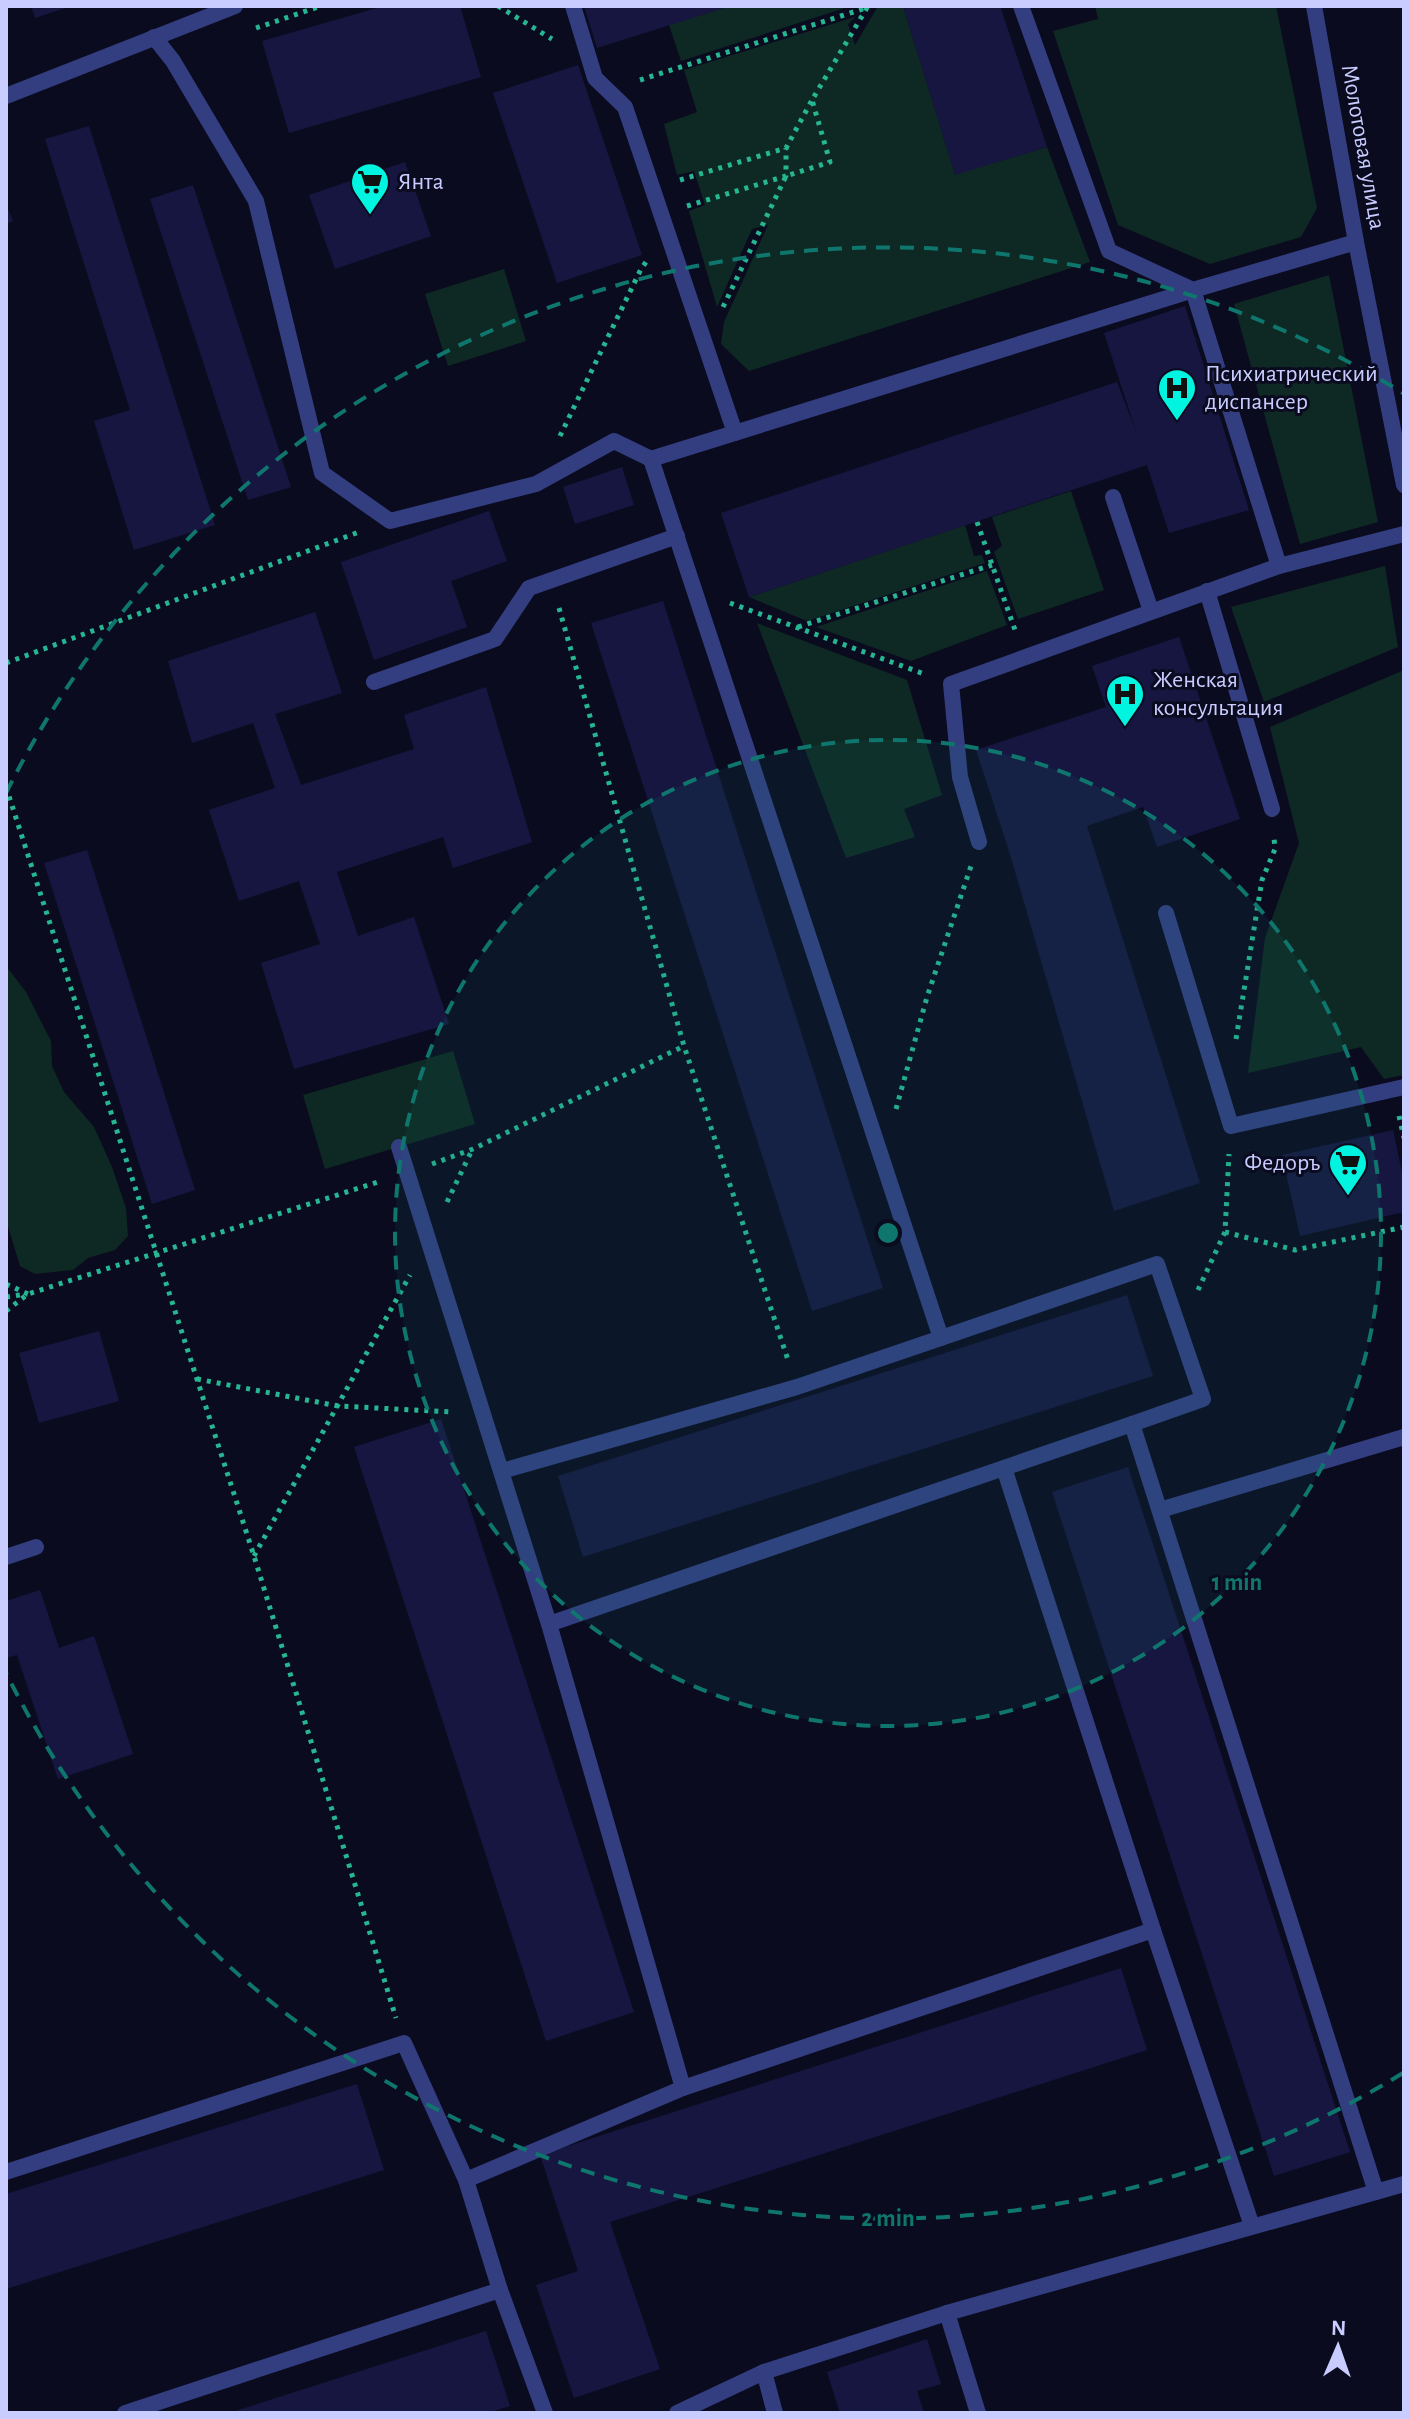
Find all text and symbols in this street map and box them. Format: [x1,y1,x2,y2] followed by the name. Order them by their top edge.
[1337,63,1389,231] street label: Молотовая улица
[349,161,391,216] supermarket icon: Янта
[398,170,444,194] place label: Янта
[1205,362,1378,414] place label: Психиатрический диспансер
[1156,367,1198,422] hospital icon: Психиатрический диспансер
[1153,668,1283,720] place label: Женская консультация
[1104,673,1146,728] hospital icon: Женская консультация
[1327,1142,1369,1197] supermarket icon: Федоръ
[1244,1151,1320,1175] place label: Федоръ
[874,1219,902,1247] centre of rings
[1212,1571,1262,1595] text: 1 min
[861,2207,915,2231] text: 2 min
[1298,2307,1378,2387] north arrow
[1331,2317,1347,2339] text: N

